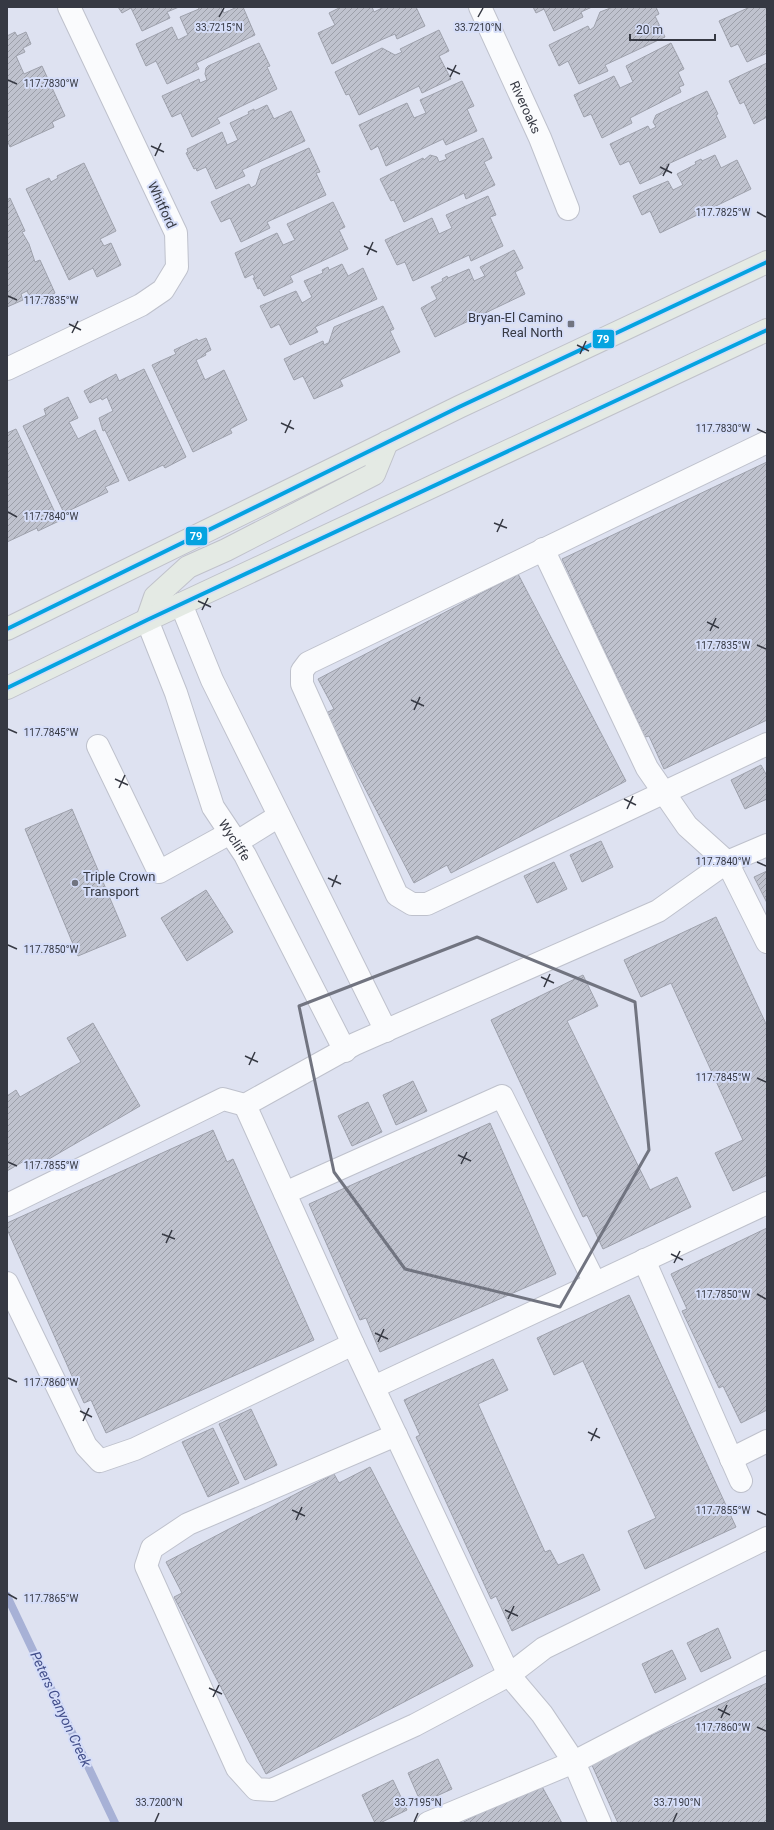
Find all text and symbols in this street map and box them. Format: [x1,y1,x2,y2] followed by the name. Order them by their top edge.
[630,16,715,42] scale bar
[195,22,243,33] text: 33.7215°N
[454,22,502,33] text: 33.7210°N
[636,23,663,37] text: 20 m
[24,78,78,89] text: 117.7830°W
[507,78,544,136] street label: Riveroaks
[145,179,179,231] street label: Whitford
[696,207,750,218] text: 117.7825°W
[24,295,78,306] text: 117.7835°W
[468,310,563,340] place label: Bryan-El Camino Real North
[566,319,576,329] marker: Bryan-El Camino Real North
[592,329,615,349] line badge: 79
[597,333,609,346] text: 79
[696,423,750,434] text: 117.7830°W
[24,511,78,522] text: 117.7840°W
[185,526,208,546] line badge: 79
[190,530,202,543] text: 79
[696,640,750,651] text: 117.7835°W
[24,727,78,738] text: 117.7845°W
[216,816,254,863] street label: Wycliffe
[696,856,750,867] text: 117.7840°W
[83,869,156,899] place label: Triple Crown Transport
[70,878,80,888] marker: Triple Crown Transport
[24,944,78,955] text: 117.7850°W
[696,1072,750,1083] text: 117.7845°W
[24,1160,78,1171] text: 117.7855°W
[696,1289,750,1300] text: 117.7850°W
[24,1377,78,1388] text: 117.7860°W
[696,1505,750,1516] text: 117.7855°W
[24,1593,78,1604] text: 117.7865°W
[27,1649,95,1770] water label: Peters Canyon Creek
[696,1722,750,1733] text: 117.7860°W
[135,1797,183,1808] text: 33.7200°N
[394,1797,442,1808] text: 33.7195°N
[653,1797,701,1808] text: 33.7190°N

